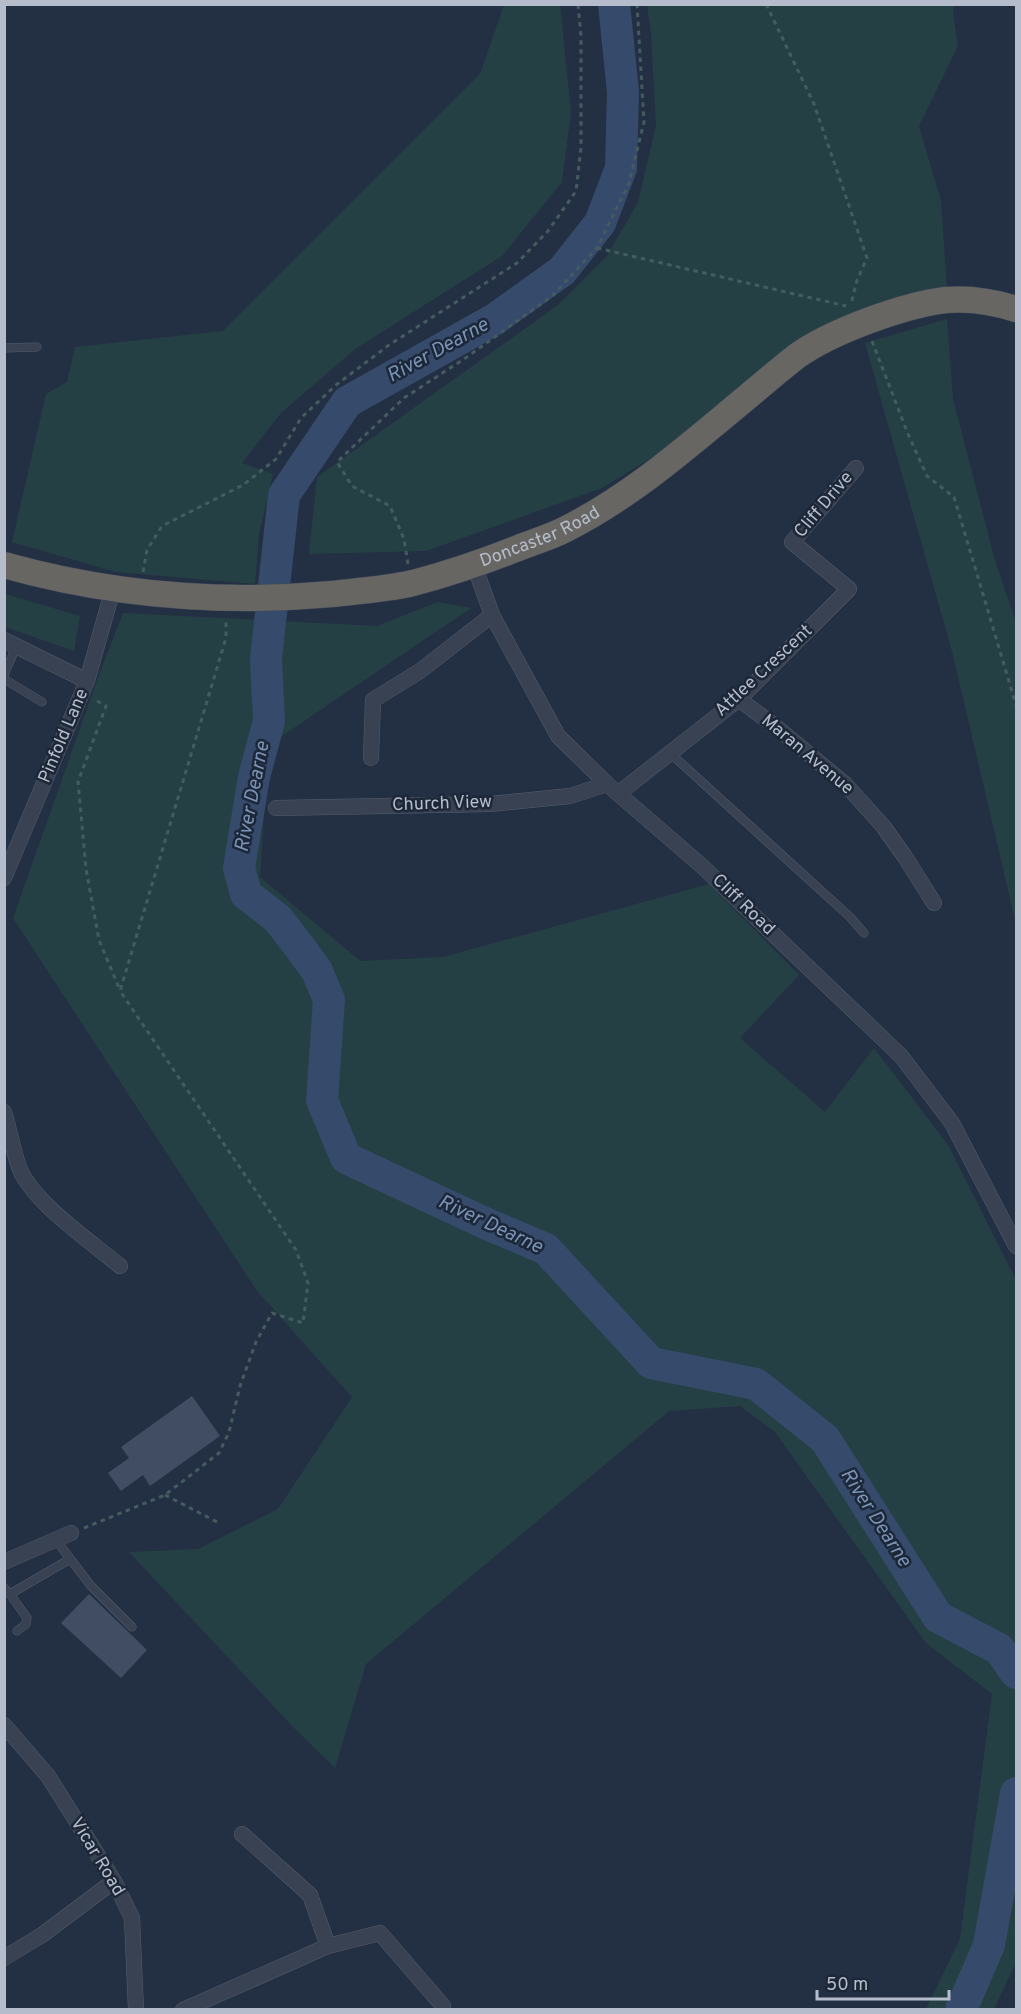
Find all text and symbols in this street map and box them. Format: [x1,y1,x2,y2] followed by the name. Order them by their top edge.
[383,312,494,390] water label: River Dearne
[789,467,859,543] street label: Cliff Drive
[477,501,604,573] street label: Doncaster Road
[710,620,818,722] street label: Attlee Crescent
[34,685,94,787] street label: Pinfold Lane
[756,710,858,800] street label: Maran Avenue
[230,739,277,855] water label: River Dearne
[392,791,492,817] street label: Church View
[707,869,779,941] street label: Cliff Road
[434,1189,547,1261] water label: River Dearne
[833,1464,917,1573] water label: River Dearne
[65,1813,129,1901] street label: Vicar Road
[817,1963,949,2001] scale bar
[826,1974,868,1997] text: 50 m

